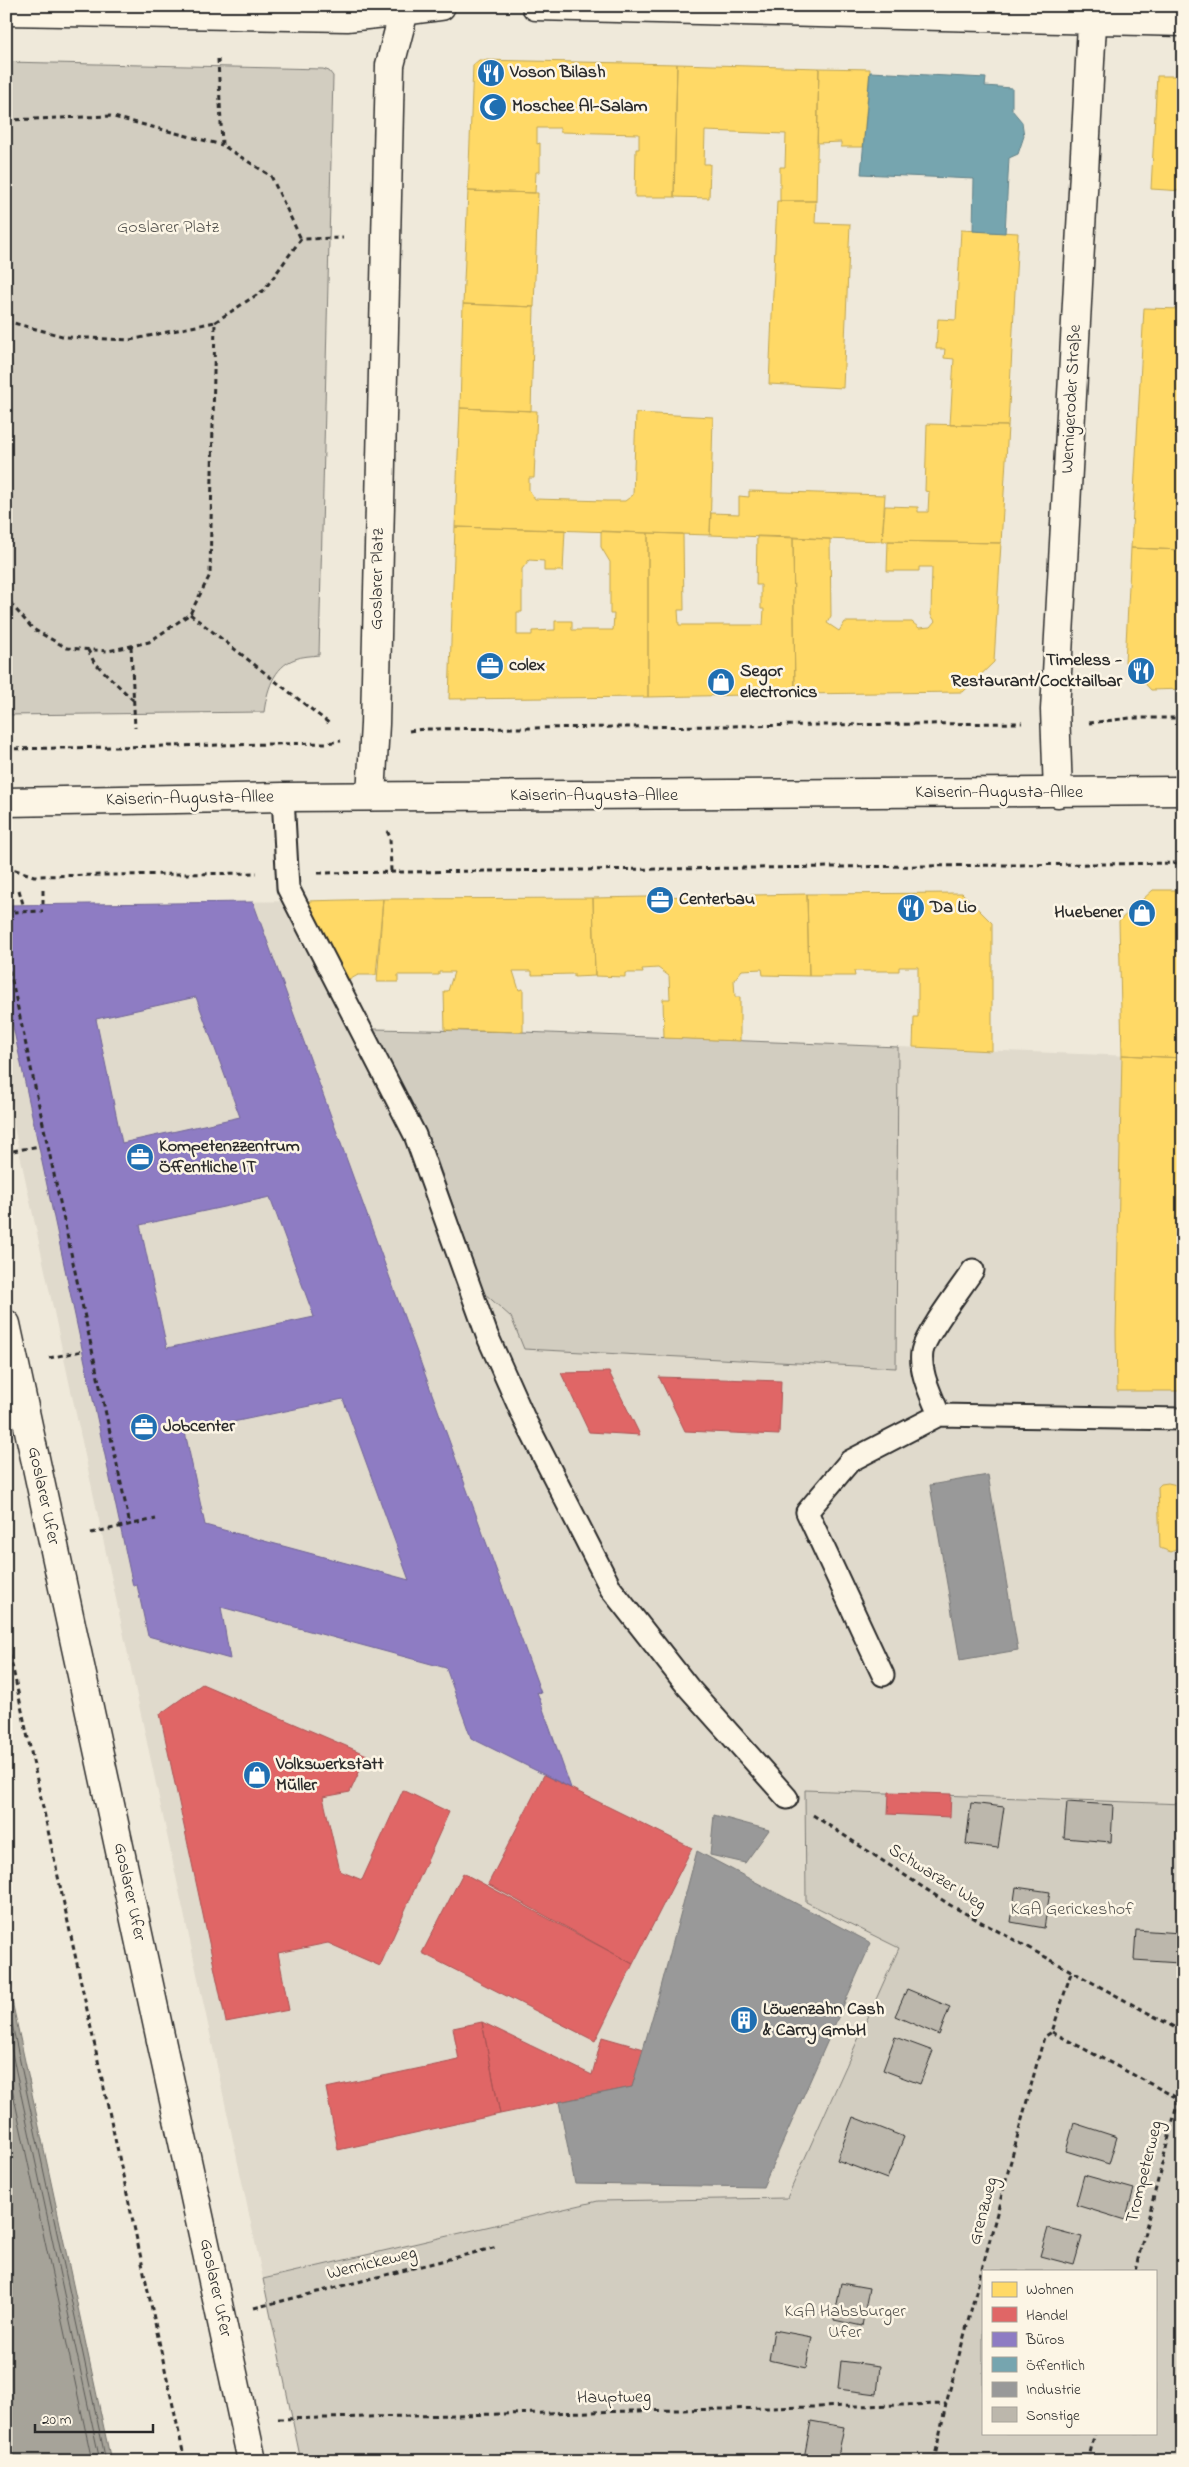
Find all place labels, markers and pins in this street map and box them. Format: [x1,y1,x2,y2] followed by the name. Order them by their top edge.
[476,58,506,88] restaurant icon: Voson Bilash
[509,60,606,86] place label: Voson Bilash
[478,92,508,122] mosque icon: Moschee Al-Salam
[512,94,647,120] place label: Moschee Al-Salam
[951,648,1122,695] place label: Timeless - Restaurant/Cocktailbar
[475,651,505,681] office icon: colex
[509,653,545,679] place label: colex
[1126,656,1156,686] restaurant icon: Timeless - Restaurant/Cocktailbar
[740,659,817,706] place label: Segor electronics
[706,667,736,697] shop icon: Segor electronics
[645,885,675,915] office icon: Centerbau
[679,887,755,913] place label: Centerbau
[896,893,926,923] restaurant icon: Da Lio
[929,895,977,921] place label: Da Lio
[1127,898,1157,928] shop icon: Huebener
[1054,900,1123,926] place label: Huebener
[159,1134,300,1181] place label: Kompetenzzentrum Öffentliche IT
[125,1142,155,1172] office icon: Kompetenzzentrum Öffentliche IT
[129,1412,159,1442] office icon: Jobcenter
[163,1414,235,1440] place label: Jobcenter
[275,1752,385,1799] place label: Volkswerkstatt Müller
[242,1760,272,1790] shop icon: Volkswerkstatt Müller
[762,1997,885,2045] place label: Löwenzahn Cash & Carry GmbH
[729,2005,759,2035] building icon: Löwenzahn Cash & Carry GmbH

